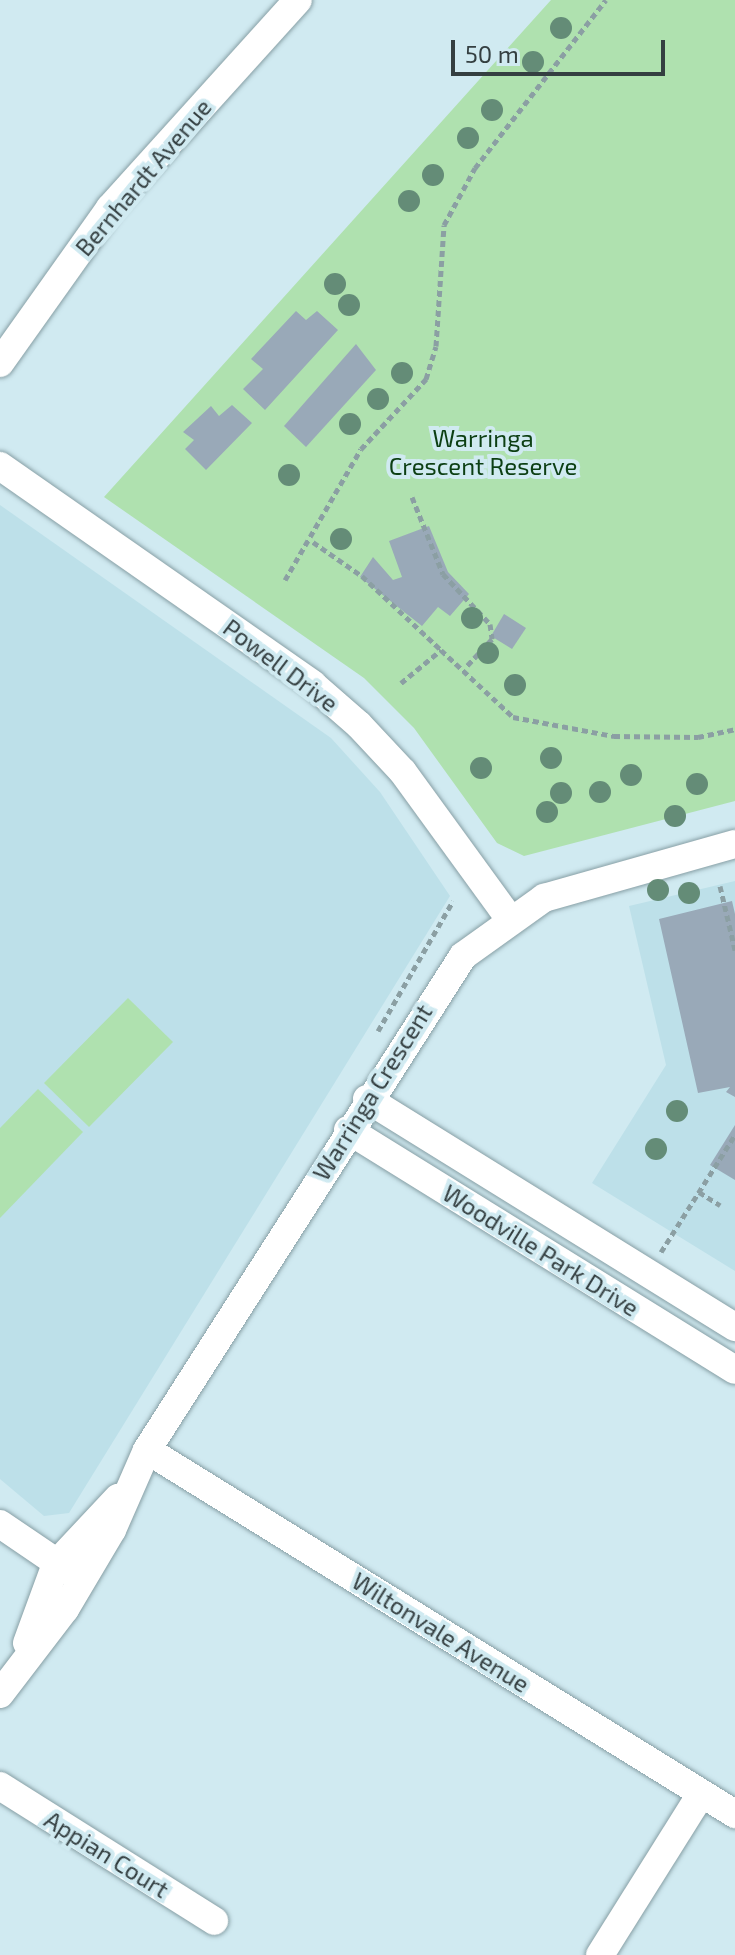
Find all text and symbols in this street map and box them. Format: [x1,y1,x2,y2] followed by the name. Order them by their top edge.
[455,24,669,74] scale bar
[465,39,519,68] text: 50 m
[69,92,217,262] street label: Bernhardt Avenue
[389,424,577,480] park label: Warringa Crescent Reserve
[218,612,344,718] street label: Powell Drive
[306,999,438,1185] street label: Warringa Crescent
[438,1178,644,1322] street label: Woodville Park Drive
[347,1566,535,1698] street label: Wiltonvale Avenue
[40,1804,174,1904] street label: Appian Court

